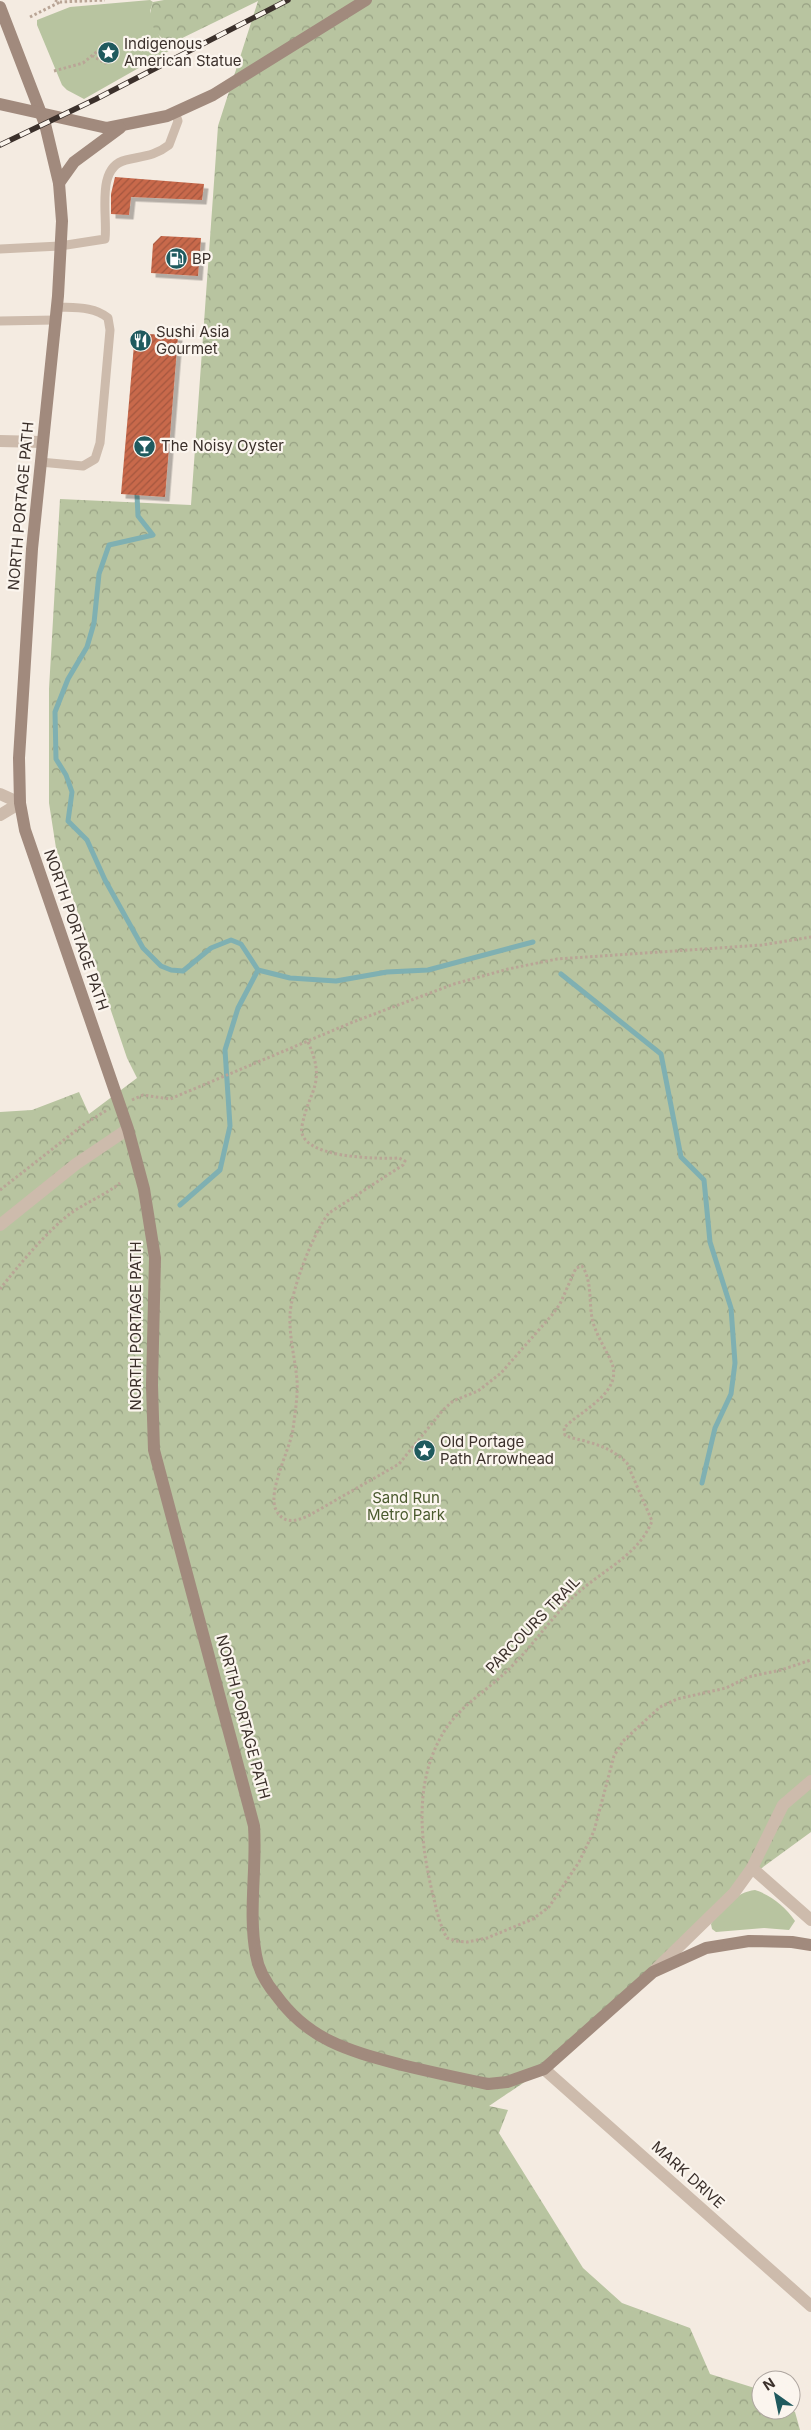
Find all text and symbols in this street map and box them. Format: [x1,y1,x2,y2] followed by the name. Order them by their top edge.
[124,34,242,70] place label: Indigenous American Statue
[96,41,120,65] place icon: Indigenous American Statue
[164,247,188,271] fuel station icon: BP
[192,249,211,268] place label: BP
[156,322,229,358] place label: Sushi Asia Gourmet
[128,329,152,353] restaurant icon: Sushi Asia Gourmet
[4,421,37,591] street label: NORTH PORTAGE PATH
[133,434,157,458] bar icon: The Noisy Oyster
[161,436,284,455] place label: The Noisy Oyster
[40,847,113,1013] street label: NORTH PORTAGE PATH
[126,1241,145,1411] street label: NORTH PORTAGE PATH
[440,1432,554,1468] place label: Old Portage Path Arrowhead
[412,1439,436,1463] place icon: Old Portage Path Arrowhead
[367,1488,446,1524] park label: Sand Run Metro Park
[481,1572,584,1677] street label: PARCOURS TRAIL
[212,1633,275,1801] street label: NORTH PORTAGE PATH
[648,2137,729,2212] street label: MARK DRIVE
[751,2370,801,2420] north arrow
[760,2374,778,2394] text: N

